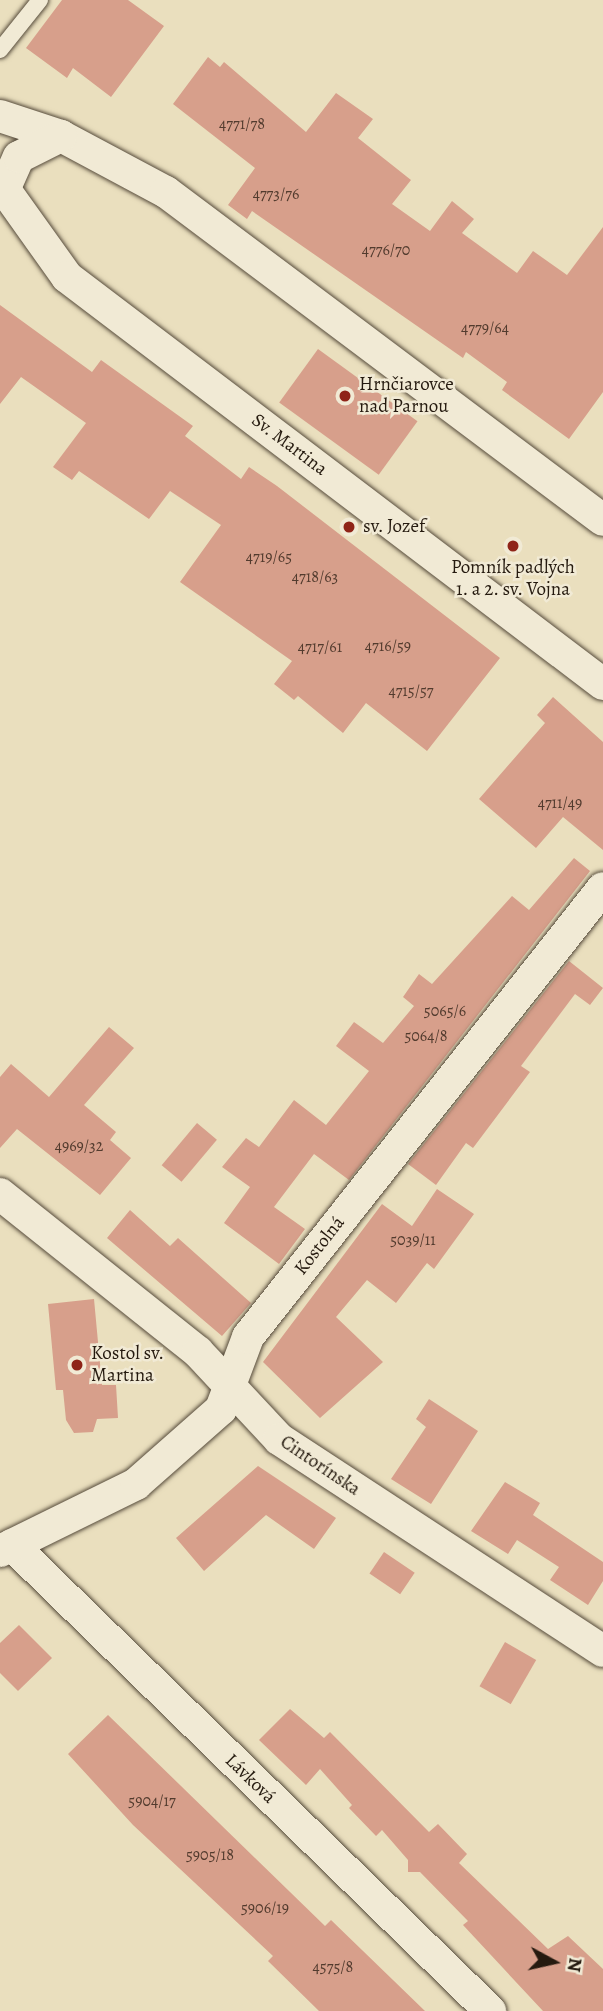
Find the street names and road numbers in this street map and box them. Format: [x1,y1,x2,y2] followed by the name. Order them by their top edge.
[246,409,332,481] street label: Sv. Martina
[290,1212,350,1280] street label: Kostolná
[276,1431,364,1501] street label: Cintorínska
[220,1749,280,1809] street label: Lávková

